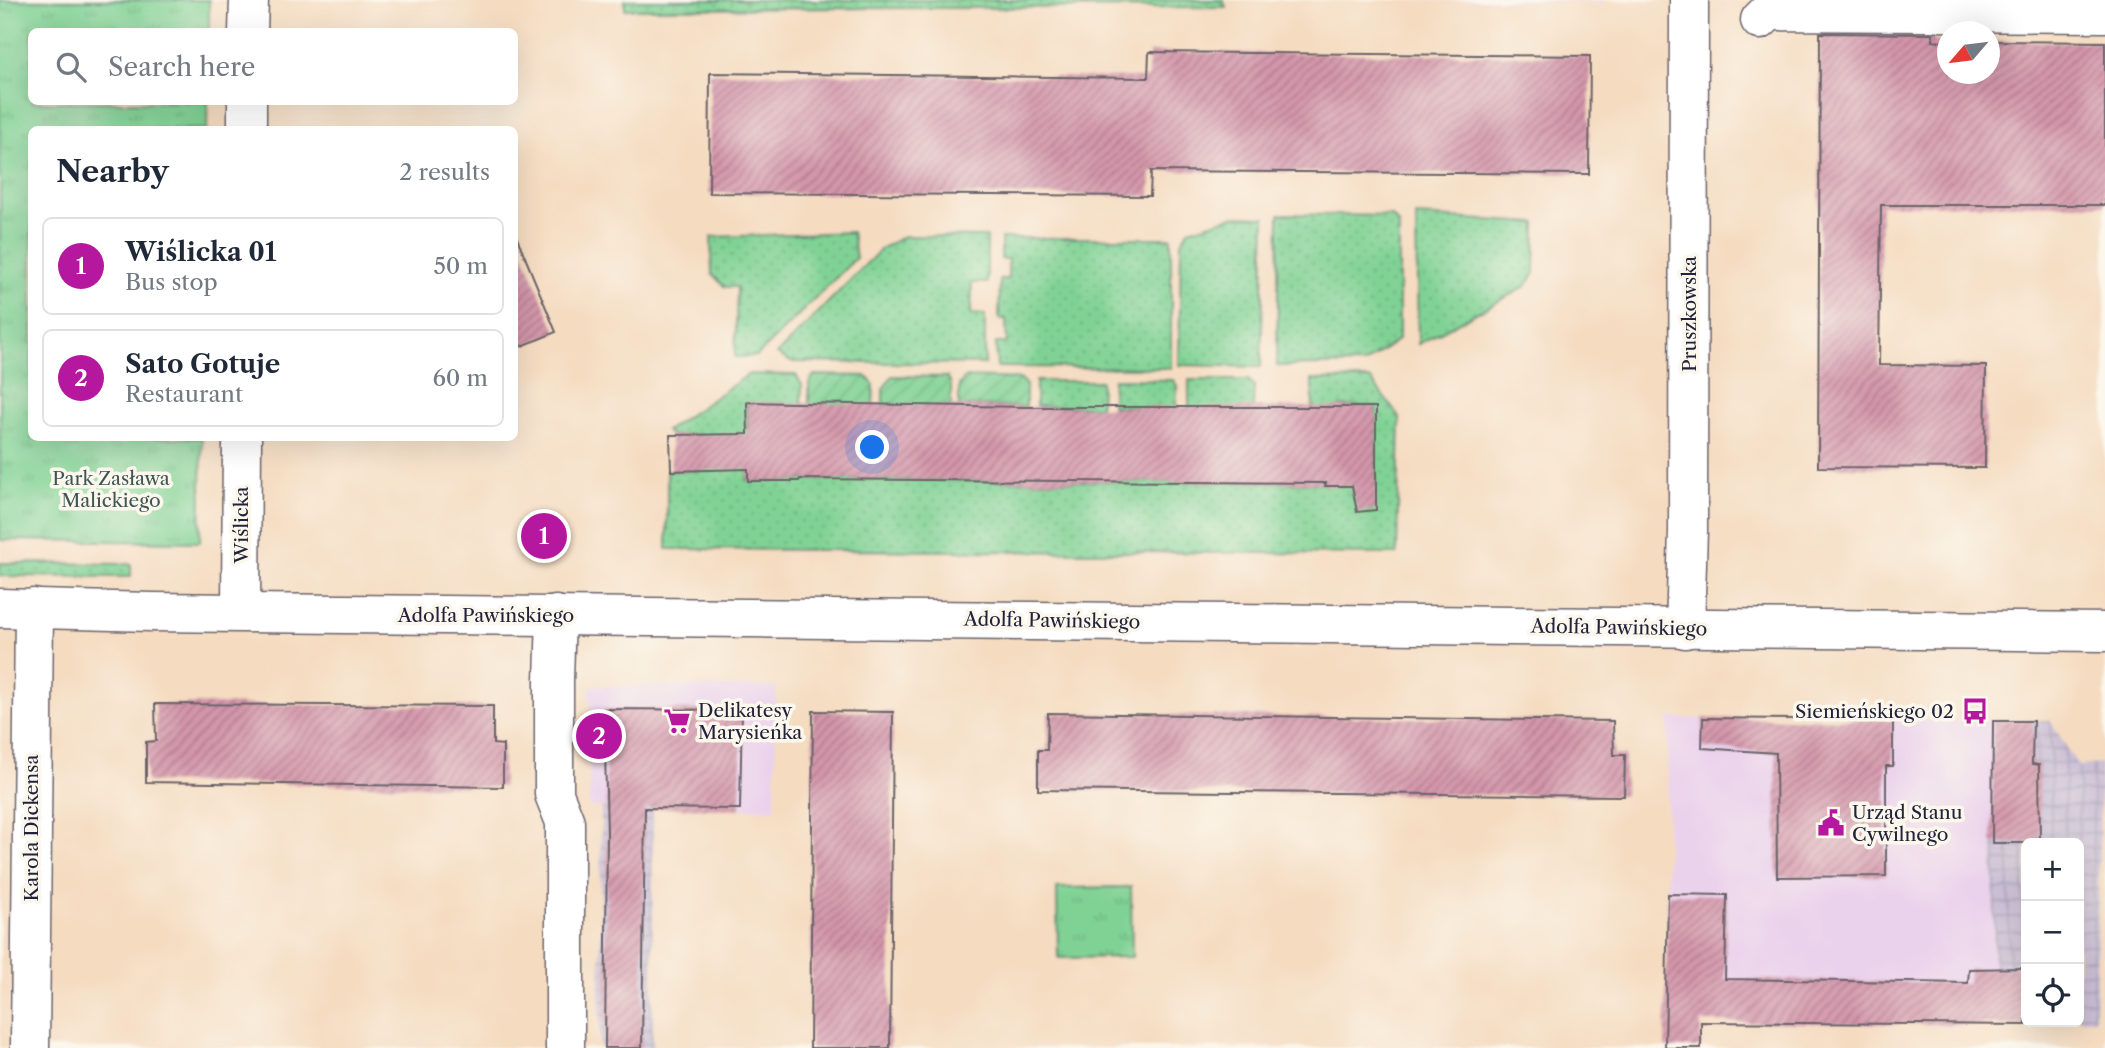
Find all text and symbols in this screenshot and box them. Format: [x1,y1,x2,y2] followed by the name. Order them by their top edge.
[1937,21,2000,84] north arrow
[28,28,518,105] search box
[52,48,90,86] icon: search
[108,51,255,83] text: Search here
[56,153,169,190] text: Nearby
[399,158,490,186] text: 2 results
[125,236,276,268] text: Wiślicka 01
[76,252,86,280] text: 1
[433,252,488,280] text: 50 m
[1678,256,1701,372] street label: Pruszkowska
[125,268,218,296] text: Bus stop
[125,348,280,380] text: Sato Gotuje
[74,364,88,392] text: 2
[432,364,488,392] text: 60 m
[125,380,243,408] text: Restaurant
[855,430,889,464] your location
[52,467,170,512] park label: Park Zasława Malickiego
[230,487,253,564] street label: Wiślicka
[521,510,567,562] pin: 1
[397,604,574,627] street label: Adolfa Pawińskiego
[963,607,1140,634] street label: Adolfa Pawińskiego
[1530,614,1707,641] street label: Adolfa Pawińskiego
[1960,696,1990,726] bus stop icon: Siemieńskiego 02
[698,699,802,744] place label: Delikatesy Marysieńka
[1795,700,1954,723] place label: Siemieńskiego 02
[662,706,692,736] supermarket icon: Delikatesy Marysieńka
[576,710,622,762] pin: 2
[20,755,43,901] street label: Karola Dickensa
[1852,801,1963,846] place label: Urząd Stanu Cywilnego
[1816,808,1846,838] public building icon: Urząd Stanu Cywilnego
[2021,838,2084,1027] map controls
[2021,838,2084,901] button: +
[2021,901,2084,964] button: −
[2021,964,2084,1027] button: locate

